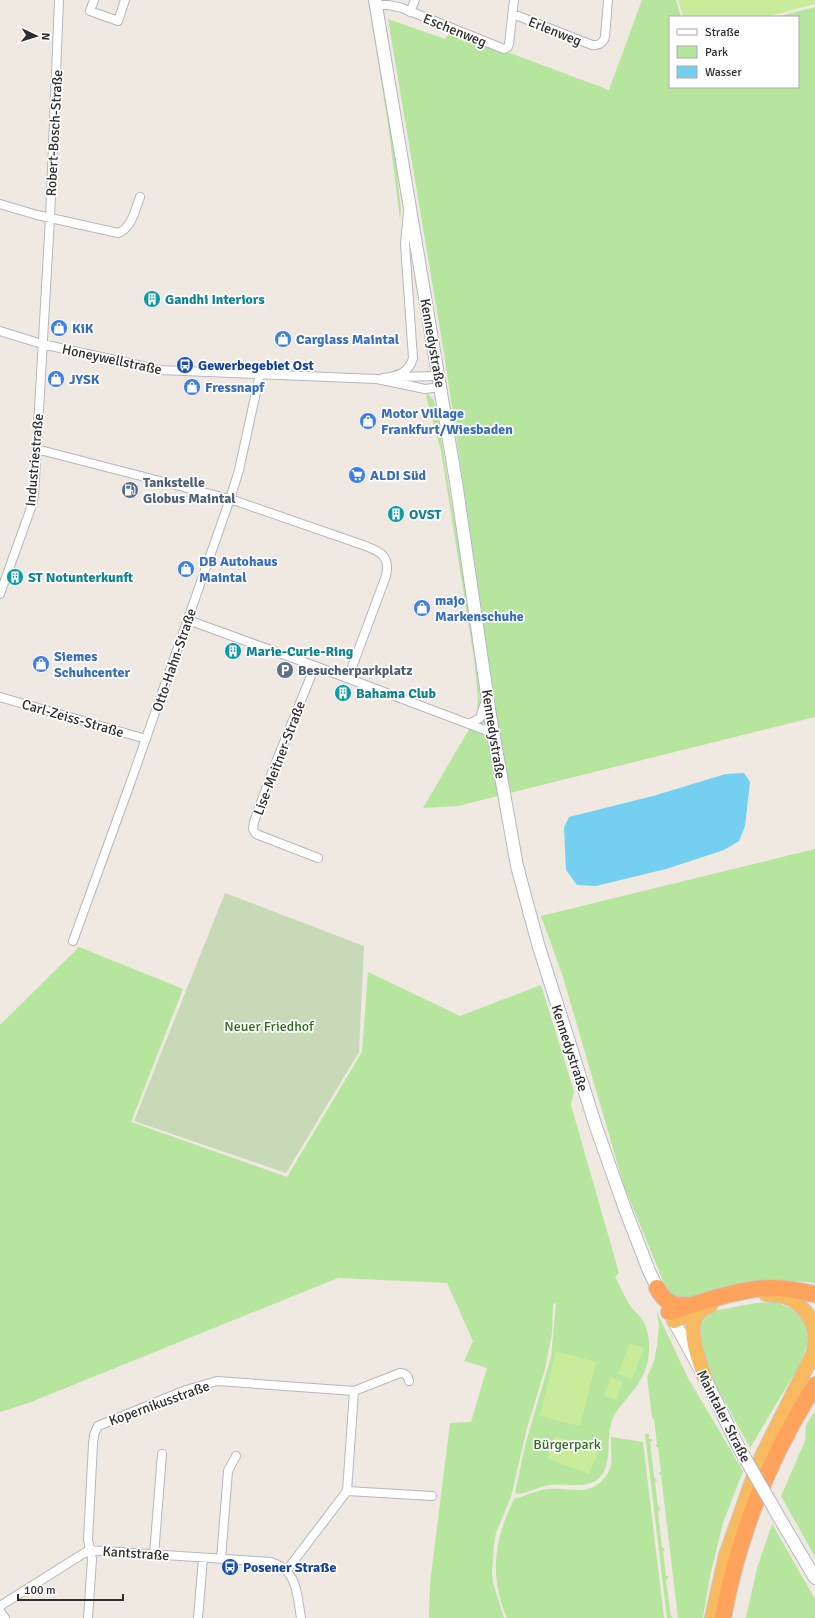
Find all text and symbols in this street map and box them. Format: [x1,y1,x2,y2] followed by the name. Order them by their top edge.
[421,10,489,51] street label: Eschenweg
[526,13,584,50] street label: Erlenweg
[16,16,56,56] north arrow
[669,16,799,88] legend
[705,25,740,40] text: Straße
[39,32,52,41] text: N
[705,45,728,60] text: Park
[705,65,742,80] text: Wasser
[43,69,66,197] street label: Robert-Bosch-Straße
[142,289,162,309] building icon: Gandhi Interiors
[165,291,265,308] place label: Gandhi Interiors
[416,297,449,389] street label: Kennedystraße
[49,318,69,338] shop icon: KiK
[72,320,94,337] place label: KiK
[273,329,293,349] shop icon: Carglass Maintal
[296,331,400,348] place label: Carglass Maintal
[60,341,163,378] street label: Honeywellstraße
[175,355,195,375] bus stop icon: Gewerbegebiet Ost
[198,357,314,374] place label: Gewerbegebiet Ost
[46,369,66,389] shop icon: JYSK
[69,371,100,388] place label: JYSK
[182,377,202,397] shop icon: Fressnapf
[205,379,265,396] place label: Fressnapf
[381,405,513,438] place label: Motor Village Frankfurt/Wiesbaden
[358,411,378,431] shop icon: Motor Village Frankfurt/Wiesbaden
[22,413,47,507] street label: Industriestraße
[347,465,367,485] supermarket icon: ALDI Süd
[370,467,427,484] place label: ALDI Süd
[143,474,236,507] place label: Tankstelle Globus Maintal
[120,480,140,500] fuel station icon: Tankstelle Globus Maintal
[386,504,406,524] building icon: OVST
[409,506,442,523] place label: OVST
[199,553,278,586] place label: DB Autohaus Maintal
[176,559,196,579] shop icon: DB Autohaus Maintal
[5,567,25,587] building icon: ST Notunterkunft
[28,569,133,586] place label: ST Notunterkunft
[435,592,524,625] place label: majo Markenschuhe
[412,598,432,618] shop icon: majo Markenschuhe
[149,606,200,714] street label: Otto-Hahn-Straße
[223,641,243,661] building icon: Marie-Curie-Ring
[246,643,354,660] place label: Marie-Curie-Ring
[54,648,131,681] place label: Siemes Schuhcenter
[31,654,51,674] shop icon: Siemes Schuhcenter
[275,660,295,680] parking icon: Besucherparkplatz
[298,662,413,679] place label: Besucherparkplatz
[333,683,353,703] building icon: Bahama Club
[356,685,437,702] place label: Bahama Club
[478,688,509,780] street label: Kennedystraße
[20,696,126,741] street label: Carl-Zeiss-Straße
[250,699,309,818] street label: Lise-Meitner-Straße
[547,1003,592,1094] street label: Kennedystraße
[224,1018,315,1035] park label: Neuer Friedhof
[693,1367,754,1465] street label: Maintaler Straße
[106,1377,212,1430] street label: Kopernikusstraße
[533,1436,601,1453] park label: Bürgerpark
[102,1543,170,1564] street label: Kantstraße
[220,1557,240,1577] bus stop icon: Posener Straße
[243,1559,336,1576] place label: Posener Straße
[18,1576,123,1602] scale bar
[24,1583,56,1598] text: 100 m

